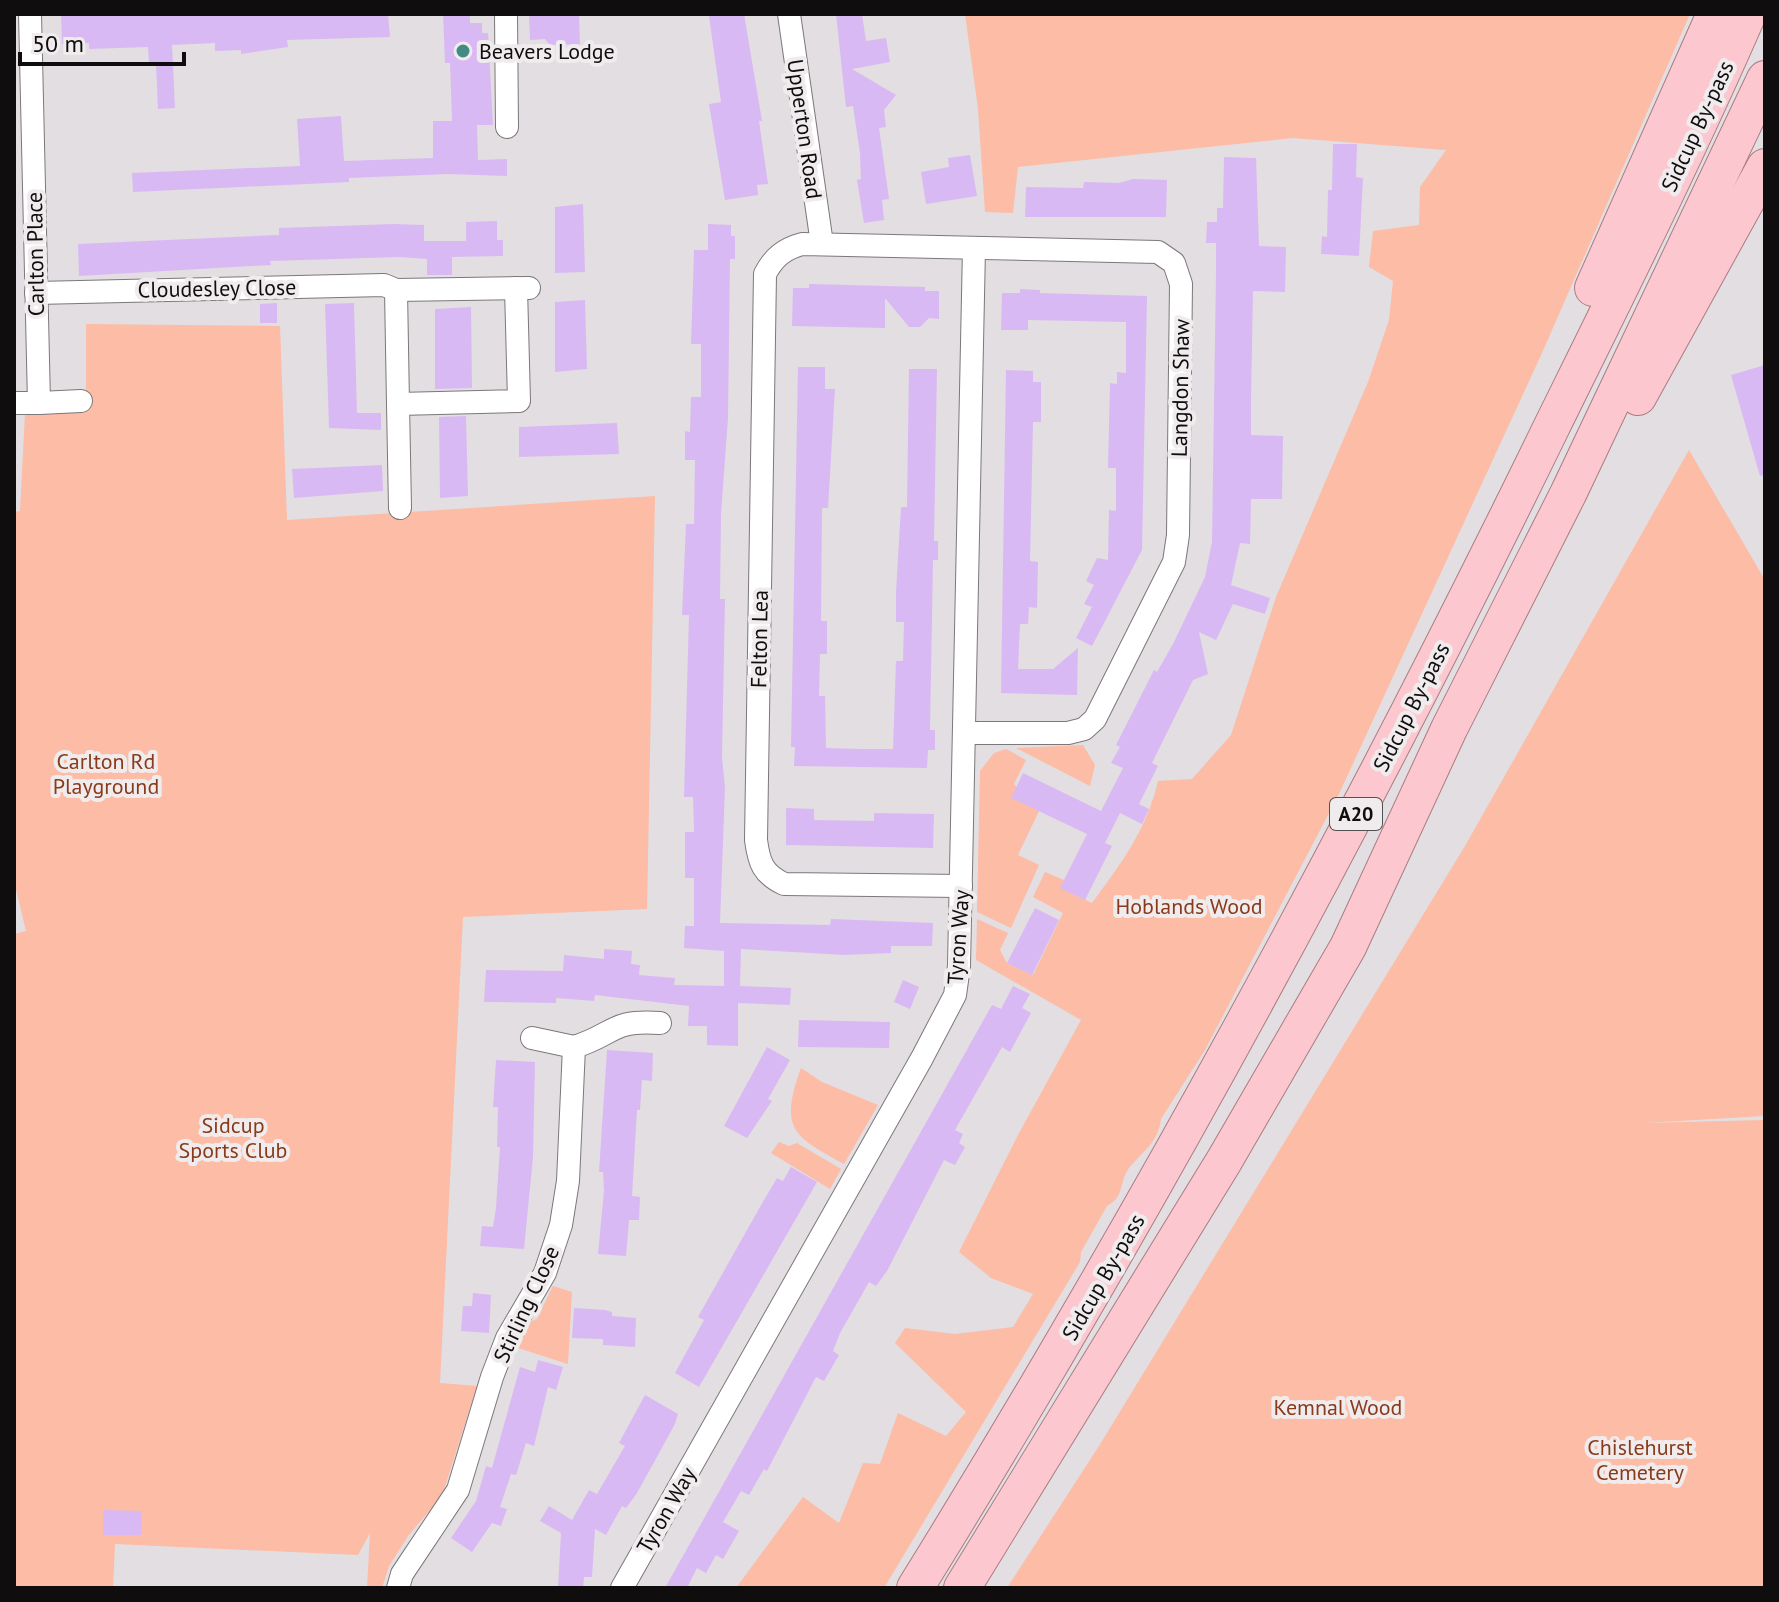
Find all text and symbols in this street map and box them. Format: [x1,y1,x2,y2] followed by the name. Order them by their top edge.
[20,16,184,66] scale bar
[32,28,84,59] text: 50 m
[479,37,615,65] place label: Beavers Lodge
[454,42,472,60] marker: Beavers Lodge
[1654,56,1740,196] street label: Sidcup By-pass
[781,57,829,201] street label: Upperton Road
[20,192,50,316] street label: Carlton Place
[137,273,297,303] street label: Cloudesley Close
[1165,319,1195,457] street label: Langdon Shaw
[744,590,774,688] street label: Felton Lea
[1366,638,1456,776] street label: Sidcup By-pass
[53,747,159,800] park label: Carlton Rd Playground
[1330,798,1382,830] road number: A20
[941,888,975,985] street label: Tyron Way
[1115,892,1263,920] park label: Hoblands Wood
[179,1111,287,1164] park label: Sidcup Sports Club
[1056,1209,1150,1345] street label: Sidcup By-pass
[487,1241,565,1367] street label: Stirling Close
[1274,1393,1402,1421] park label: Kemnal Wood
[1587,1433,1693,1486] park label: Chislehurst Cemetery
[630,1461,702,1558] street label: Tyron Way

